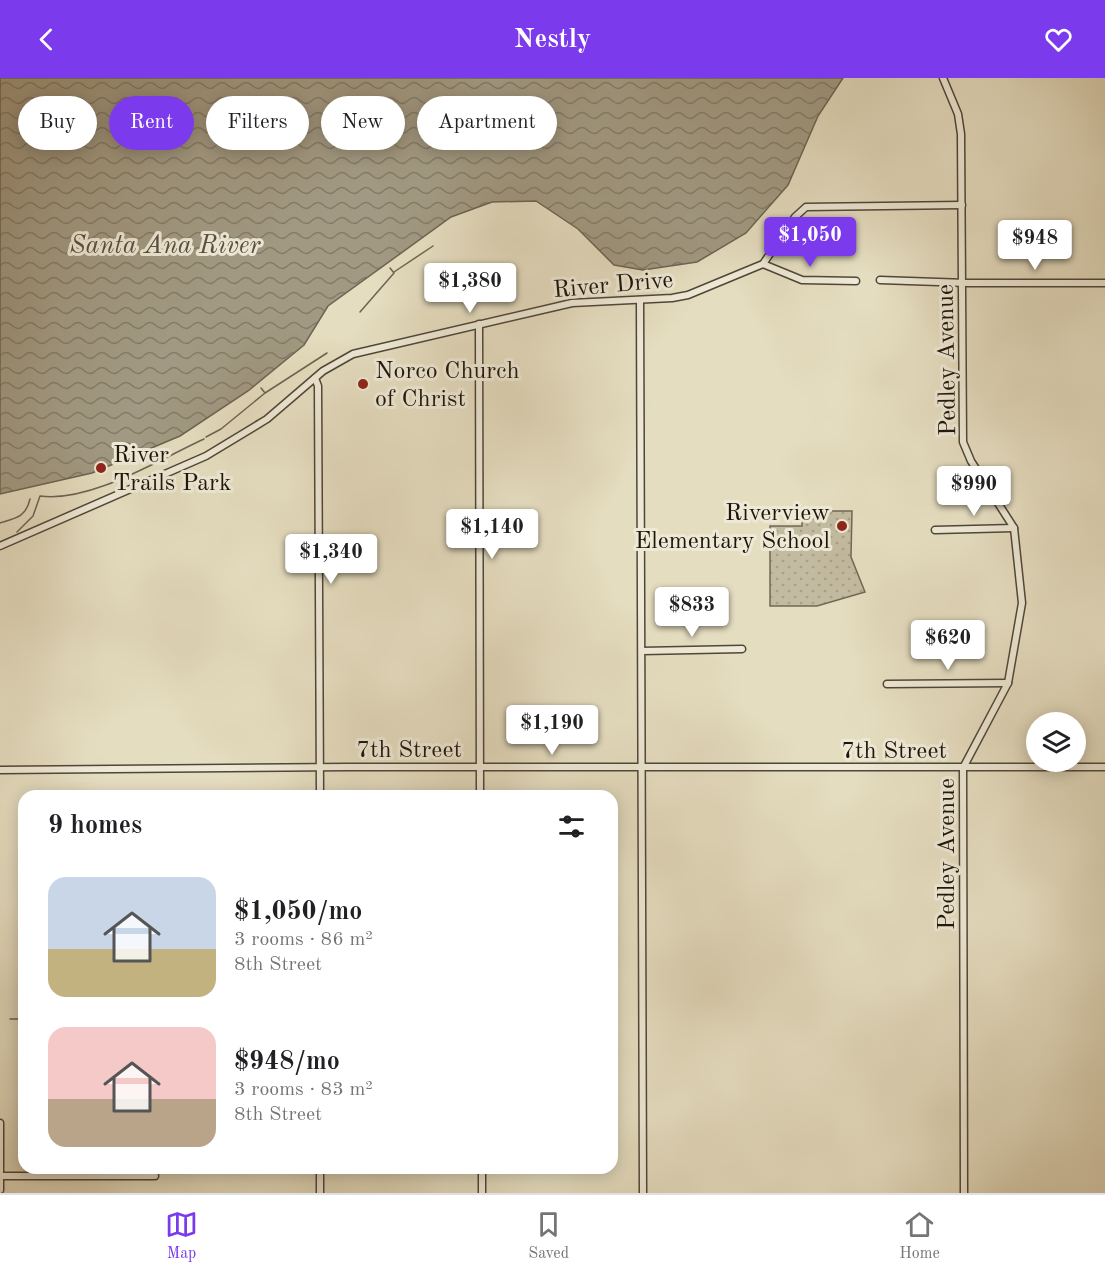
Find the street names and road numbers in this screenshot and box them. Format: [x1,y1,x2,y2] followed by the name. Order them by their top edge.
[552,269,674,303] street label: River Drive
[935,284,961,436] street label: Pedley Avenue
[356,739,462,763] street label: 7th Street
[841,740,947,764] street label: 7th Street
[936,778,960,930] street label: Pedley Avenue

